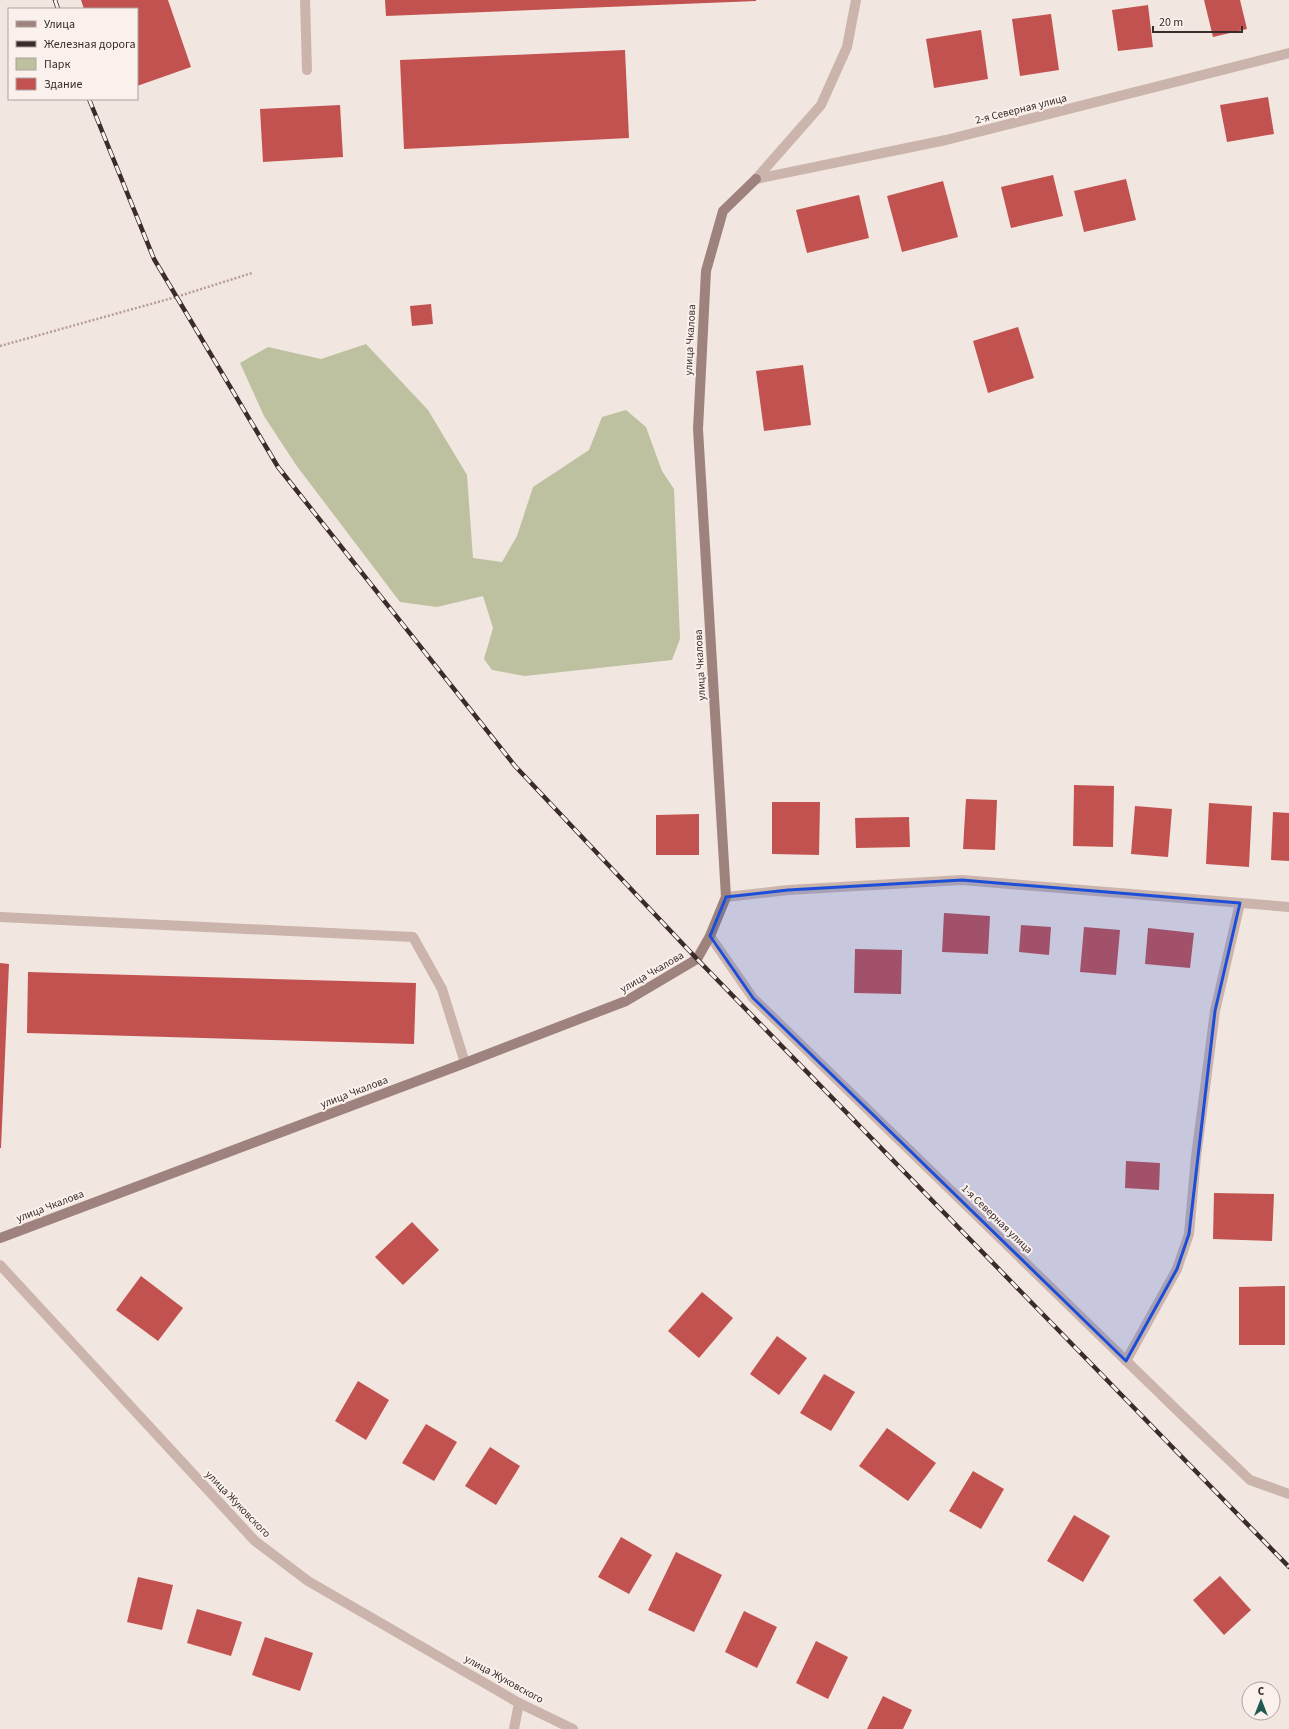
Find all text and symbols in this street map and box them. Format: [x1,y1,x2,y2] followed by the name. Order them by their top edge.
[8,8,138,100] legend
[1153,8,1242,34] scale bar
[1159,14,1183,31] text: 20 m
[44,16,75,33] text: Улица
[44,36,136,53] text: Железная дорога
[44,56,70,73] text: Парк
[44,76,83,93] text: Здание
[974,90,1068,128] street label: 2-я Северная улица
[681,304,699,376] street label: улица Чкалова
[691,629,709,701] street label: улица Чкалова
[617,948,687,996] street label: улица Чкалова
[318,1072,390,1112] street label: улица Чкалова
[958,1181,1036,1257] street label: 1-я Северная улица
[14,1186,86,1226] street label: улица Чкалова
[202,1467,274,1541] street label: улица Жуковского
[462,1651,546,1707] street label: улица Жуковского
[1241,1681,1281,1721] north arrow
[1258,1684,1265,1699] text: С

